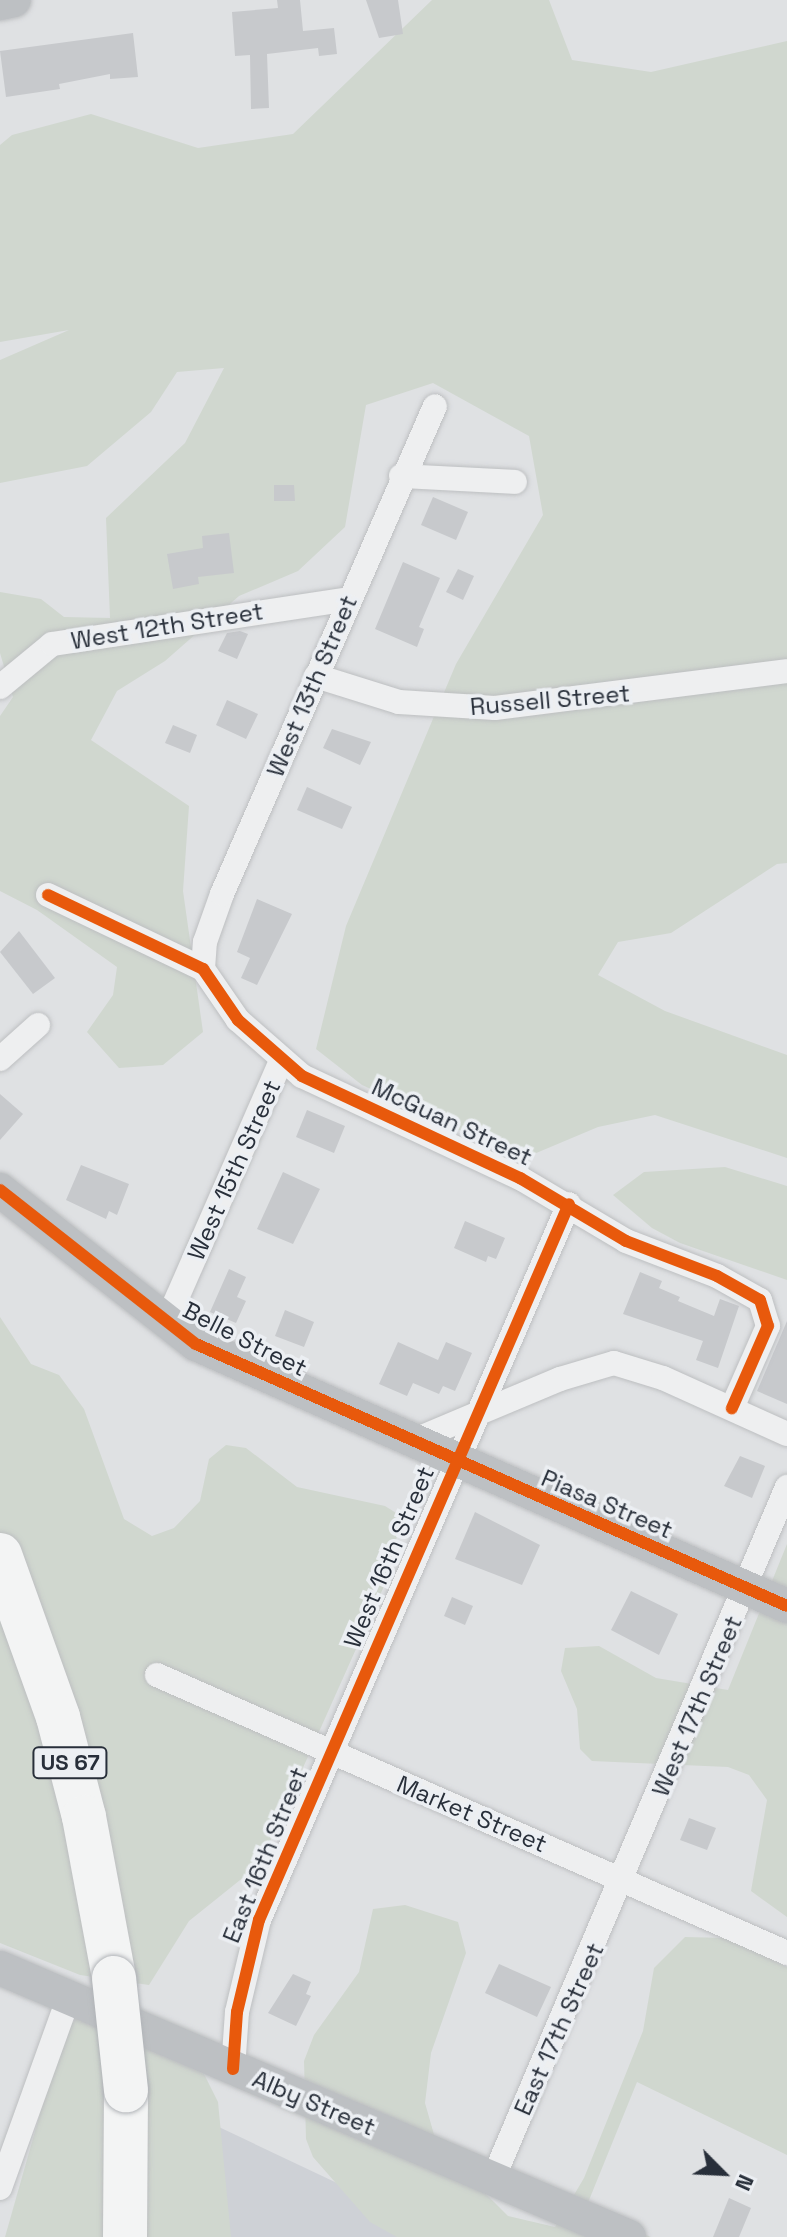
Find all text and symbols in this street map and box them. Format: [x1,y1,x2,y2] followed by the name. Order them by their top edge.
[261,591,363,781] street label: West 13th Street
[69,597,265,655] street label: West 12th Street
[469,679,631,721] street label: Russell Street
[367,1072,537,1172] street label: McGuan Street
[181,1075,287,1265] street label: West 15th Street
[178,1295,312,1383] street label: Belle Street
[338,1462,440,1652] street label: West 16th Street
[537,1463,677,1545] street label: Piasa Street
[646,1611,748,1801] street label: West 17th Street
[32,1745,108,1781] road number: US 67
[217,1763,313,1947] street label: East 16th Street
[393,1769,551,1859] street label: Market Street
[508,1938,610,2120] street label: East 17th Street
[248,2064,380,2142] street label: Alby Street
[683,2133,763,2213] north arrow
[729,2170,761,2195] text: N

